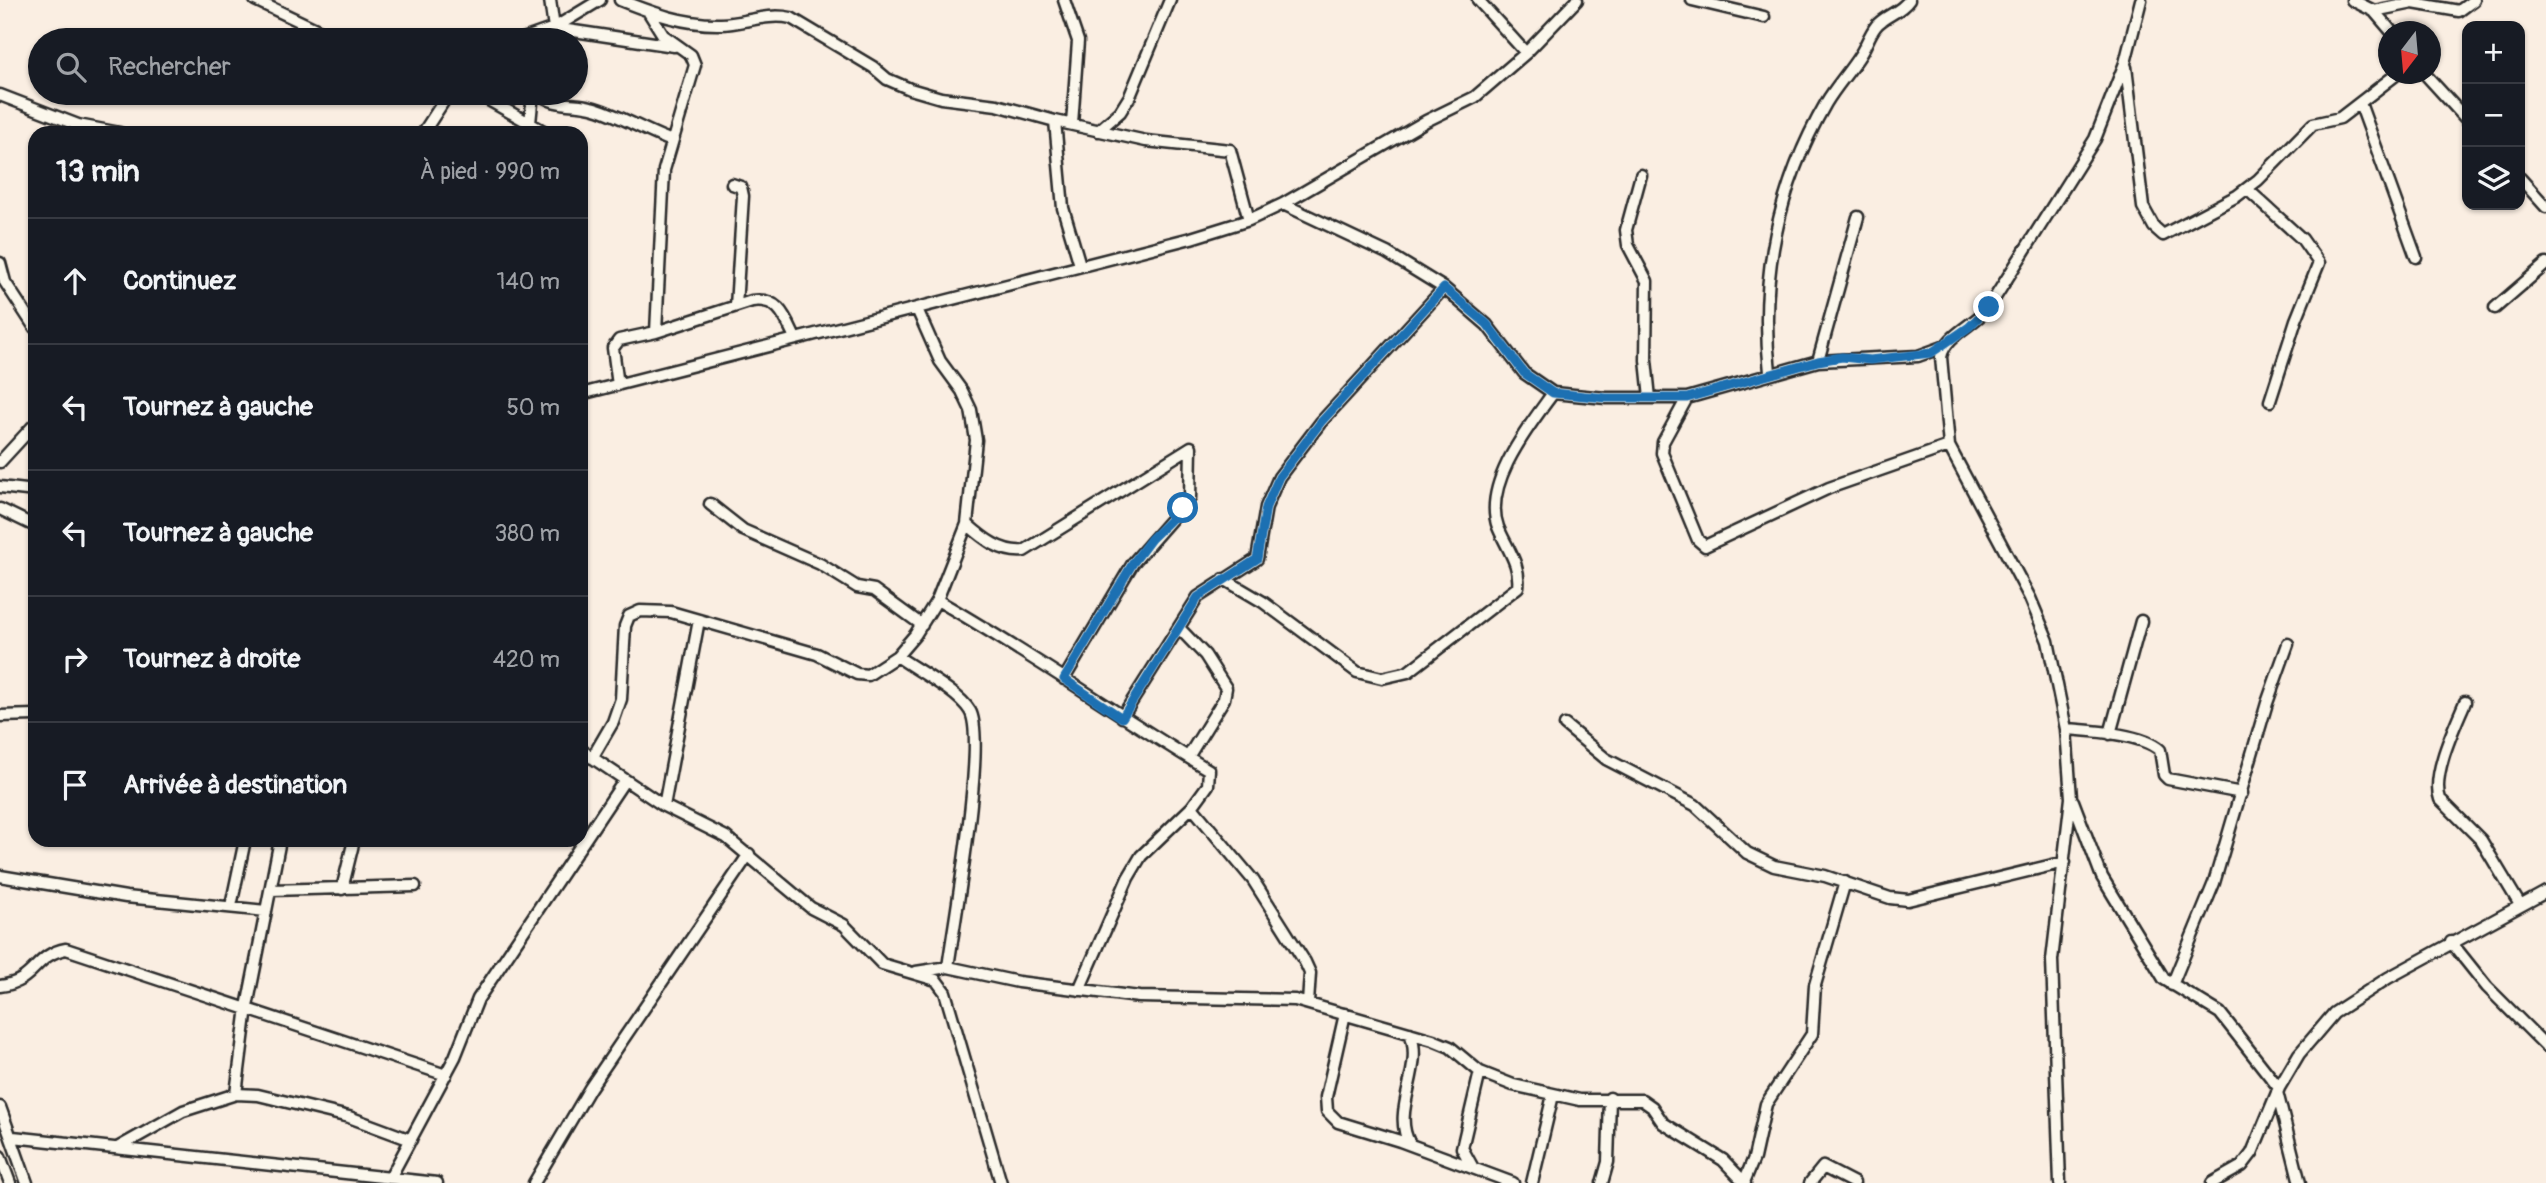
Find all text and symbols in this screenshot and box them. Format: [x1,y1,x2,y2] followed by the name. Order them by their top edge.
[2378,21,2441,84] north arrow
[2462,21,2525,210] map controls
[2462,21,2525,84] button: +
[28,28,588,105] search box
[52,48,90,86] icon: search
[108,51,231,83] text: Rechercher
[2462,84,2525,147] button: −
[2462,147,2525,210] button: layers
[56,153,140,190] text: 13 min
[420,157,560,186] text: À pied · 990 m
[56,262,94,300] icon: ahead
[123,265,236,297] text: Continuez
[497,267,560,296] text: 140 m
[1973,291,2004,322] route end
[56,388,94,426] icon: left
[123,391,313,423] text: Tournez à gauche
[506,393,560,422] text: 50 m
[1167,492,1198,523] route start
[56,514,94,552] icon: left
[123,517,313,549] text: Tournez à gauche
[494,519,560,548] text: 380 m
[56,640,94,678] icon: right
[123,643,300,675] text: Tournez à droite
[493,645,560,674] text: 420 m
[56,766,94,804] icon: arrive
[123,769,347,801] text: Arrivée à destination

